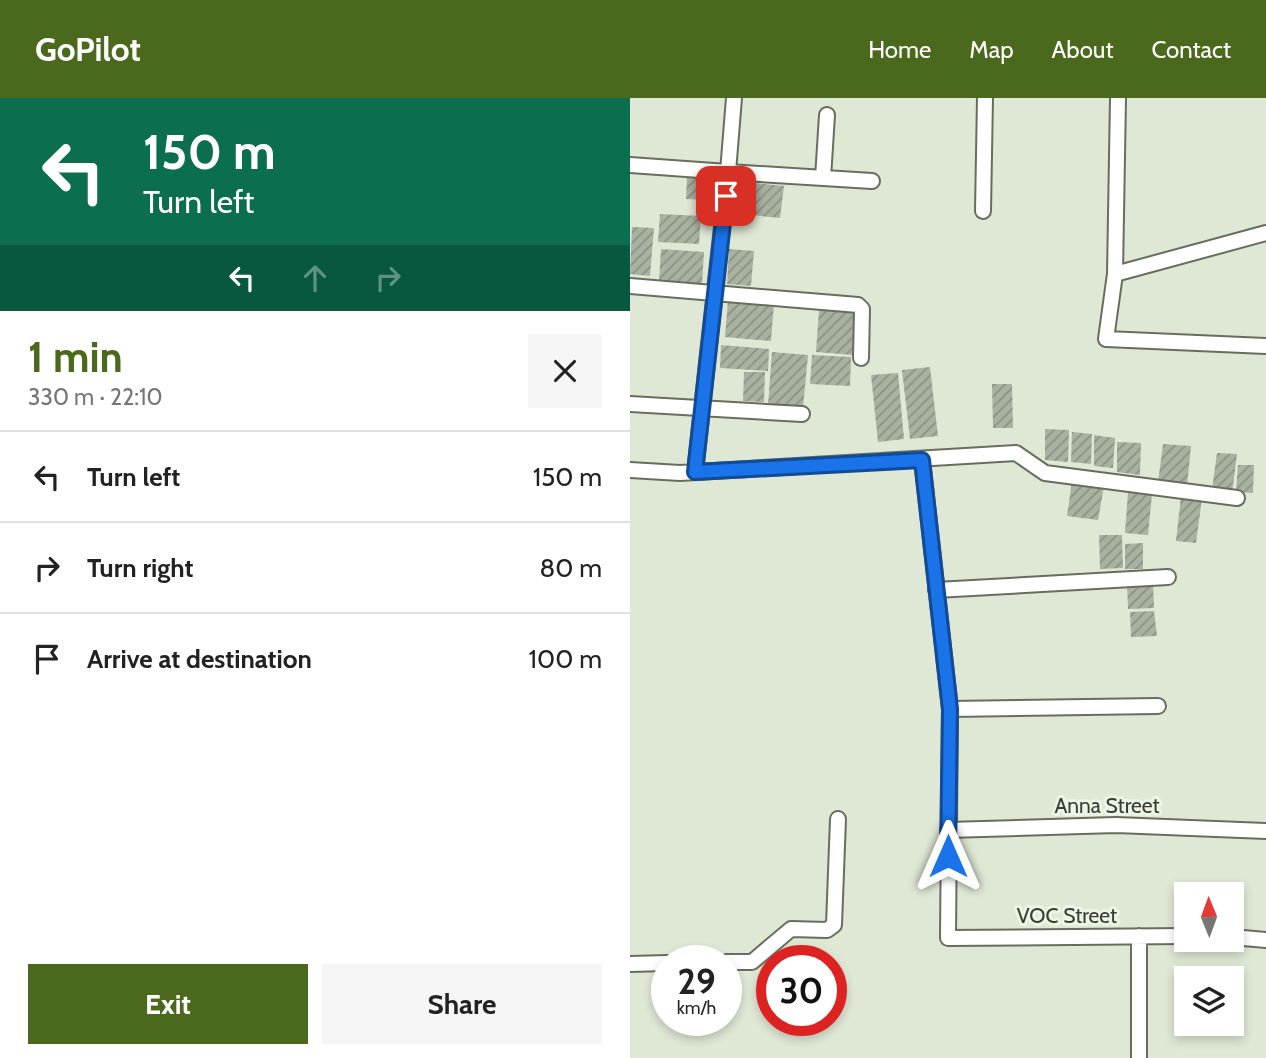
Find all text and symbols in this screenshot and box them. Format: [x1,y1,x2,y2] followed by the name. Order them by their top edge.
[35,29,141,69] text: GoPilot
[868,35,931,64] text: Home
[969,35,1014,64] text: Map
[1052,35,1114,64] text: About
[1152,35,1231,64] text: Contact
[143,122,276,181] text: 150 m
[28,126,119,217] icon: left
[696,166,756,226] pin
[707,177,745,215] icon: arrive
[143,182,254,221] text: Turn left
[223,259,261,297] icon: left
[296,259,334,297] icon: ahead
[369,259,407,297] icon: right
[28,331,123,383] text: 1 min
[528,334,602,408] button: close
[28,383,163,411] text: 330 m · 22:10
[28,458,66,496] icon: left
[87,461,180,493] text: Turn left
[533,461,602,493] text: 150 m
[28,549,66,587] icon: right
[87,552,193,584] text: Turn right
[539,552,602,584] text: 80 m
[28,640,66,678] icon: arrive
[87,643,312,675] text: Arrive at destination
[529,643,602,675] text: 100 m
[1054,793,1160,818] street label: Anna Street
[911,819,985,893] position arrow
[1174,882,1244,952] north arrow
[1174,882,1244,1036] map controls
[1017,903,1117,928] street label: VOC Street
[756,945,847,1036] speed limit sign: 30
[677,960,716,1003] text: 29
[28,964,308,1044] button: Exit
[322,964,602,1044] button: Share
[1174,966,1244,1036] button: layers
[677,997,716,1019] text: km/h

